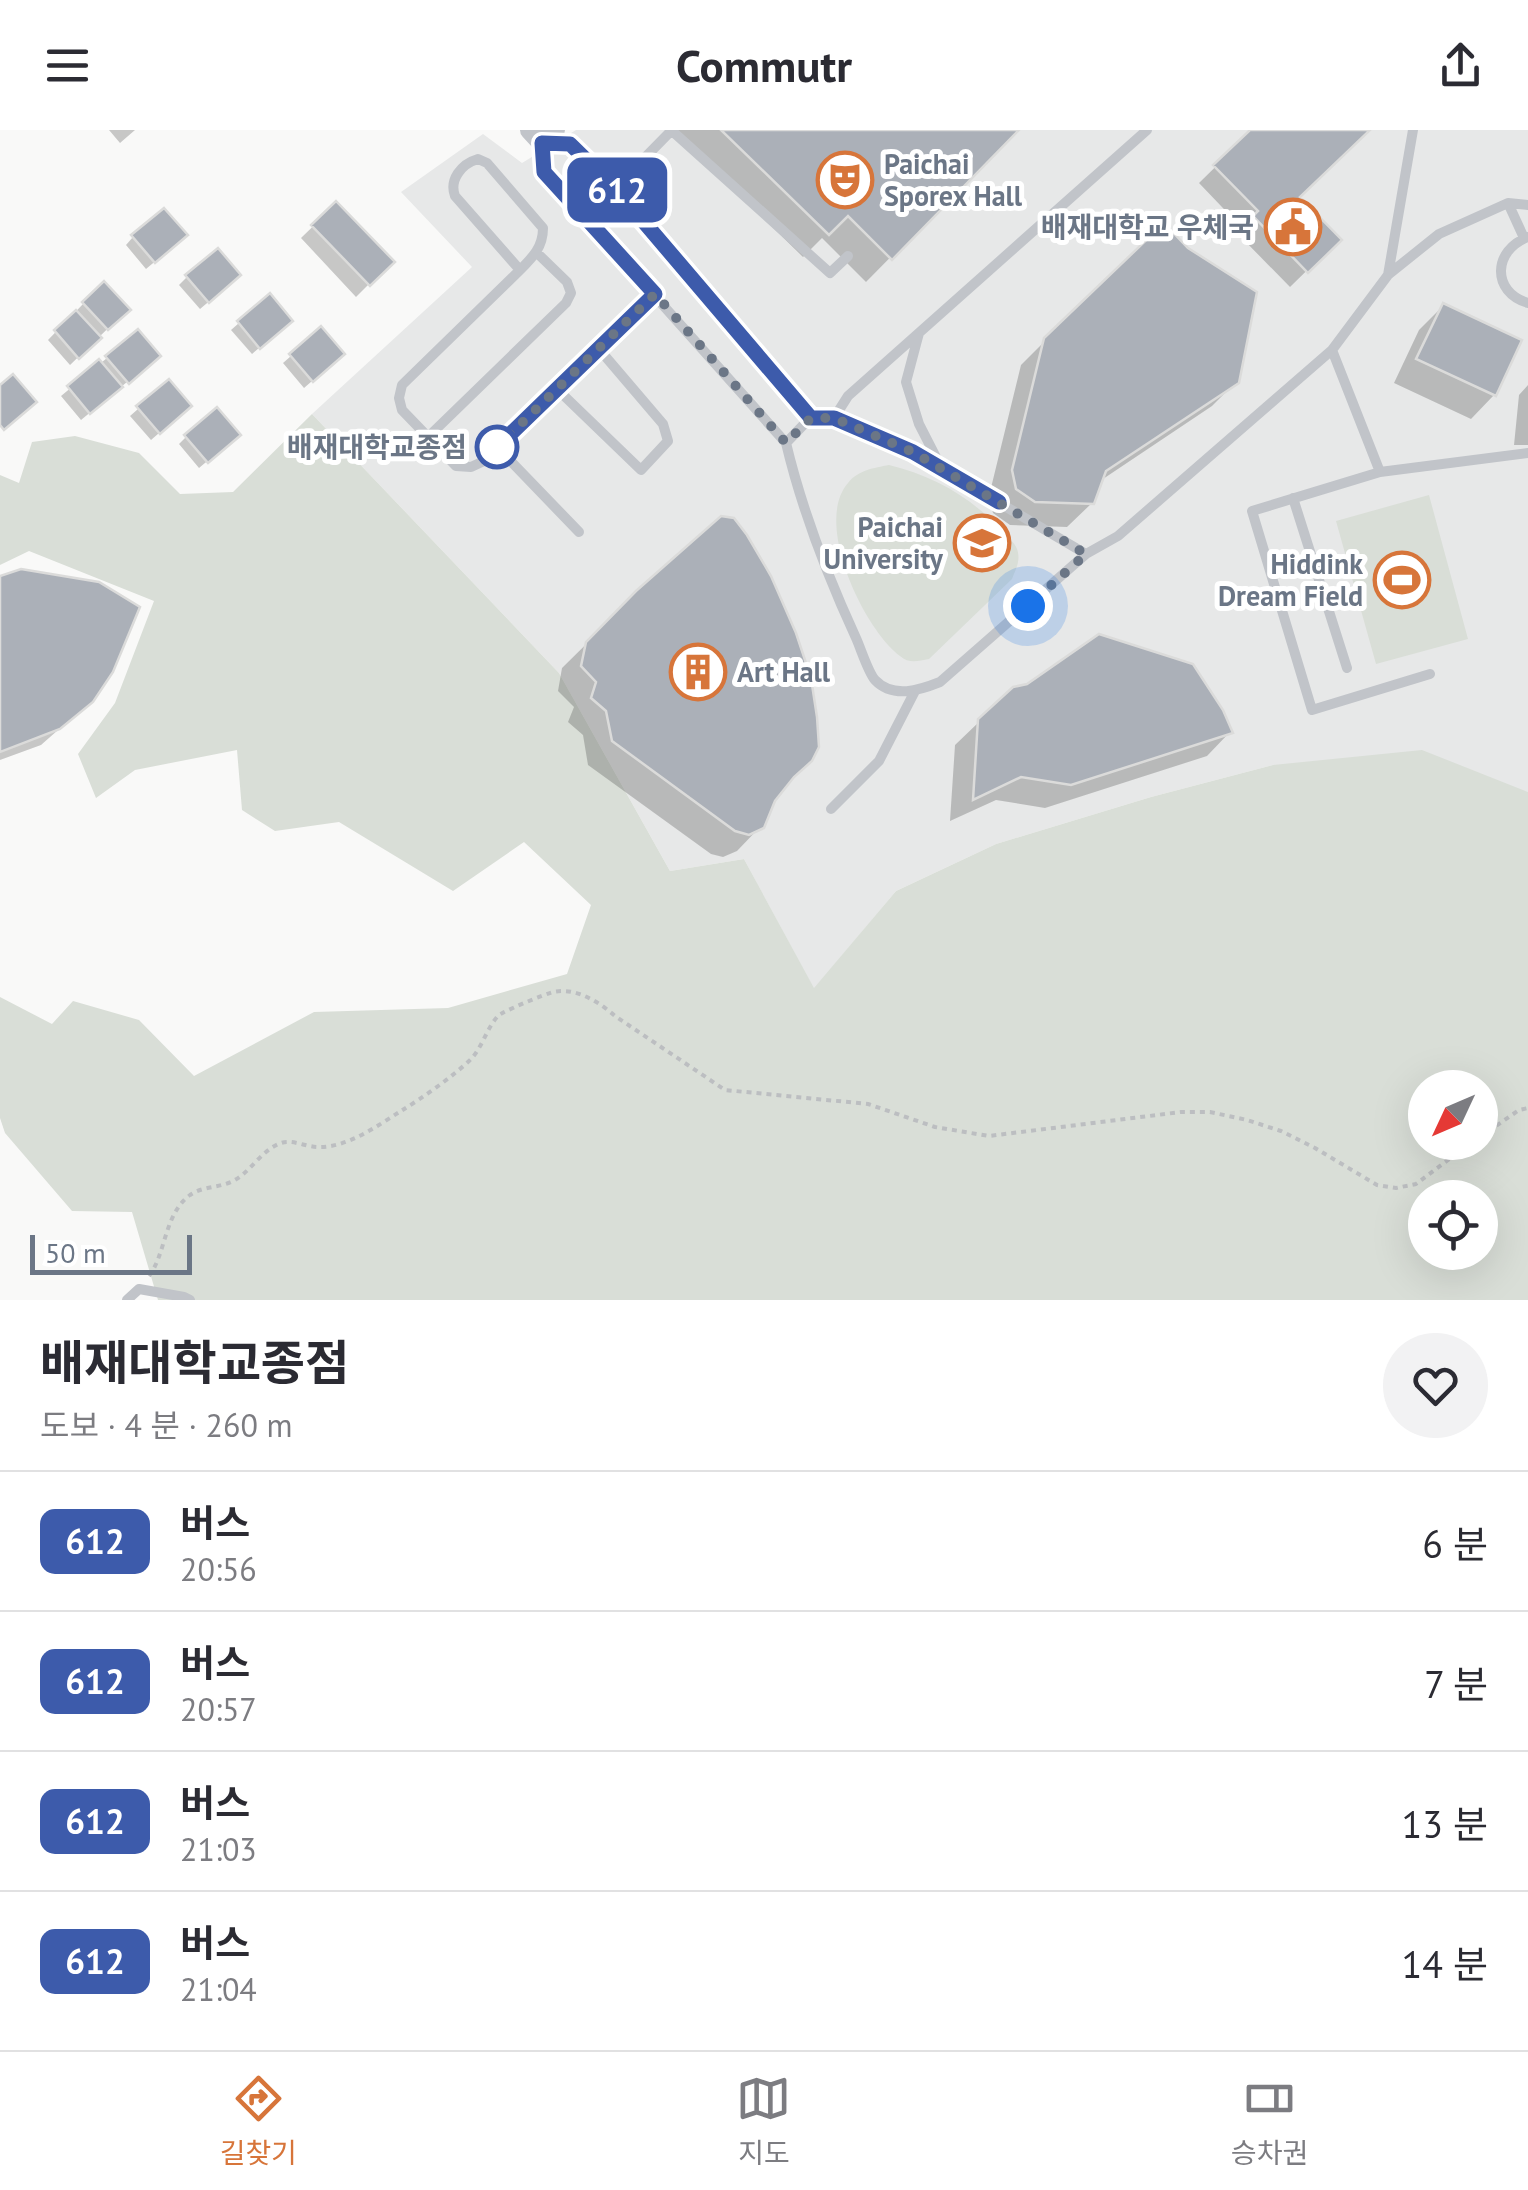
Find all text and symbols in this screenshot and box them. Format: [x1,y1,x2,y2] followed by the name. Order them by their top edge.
[676,36,852,94] text: Commutr
[40,38,95,93] icon: menu
[1433,38,1488,93] icon: share
[884,145,1023,214] place label: Paichai Sporex Hall
[815,150,875,210] theatre icon: Paichai Sporex Hall
[560,158,674,222] line badge: 612
[587,167,647,213] text: 612
[1263,197,1323,257] public building icon: 배재대학교 우체국
[1041,208,1254,245] place label: 배재대학교 우체국
[476,426,518,468] marker: 배재대학교종점
[287,428,467,465] place label: 배재대학교종점
[824,508,944,577] place label: Paichai University
[952,513,1012,573] school or university icon: Paichai University
[1218,545,1363,614] place label: Hiddink Dream Field
[1372,550,1432,610] sports icon: Hiddink Dream Field
[1003,581,1053,631] your location
[668,642,728,702] building icon: Art Hall
[737,653,831,690] place label: Art Hall
[1408,1070,1498,1160] north arrow
[1408,1070,1498,1270] map controls
[1408,1180,1498,1270] button: locate
[30,1230,192,1274] scale bar
[45,1234,106,1271] text: 50 m
[40,1331,349,1393] text: 배재대학교종점
[1383,1333,1488,1438] button: heart
[40,1404,292,1446] text: 도보 · 4 분 · 260 m
[180,1498,250,1547] text: 버스
[65,1518,125,1564] text: 612
[1422,1519,1488,1568] text: 6 분
[180,1548,257,1590] text: 20:56
[180,1638,250,1687] text: 버스
[65,1658,125,1704] text: 612
[1424,1659,1488,1708] text: 7 분
[180,1688,257,1730] text: 20:57
[180,1778,250,1827] text: 버스
[65,1798,125,1844] text: 612
[1401,1799,1488,1848] text: 13 분
[180,1828,257,1870] text: 21:03
[180,1918,250,1967] text: 버스
[65,1938,125,1984] text: 612
[1401,1939,1488,1988] text: 14 분
[180,1968,257,2010] text: 21:04
[220,2071,297,2171] tab: 길찾기
[736,2071,791,2171] tab: 지도
[1231,2071,1308,2171] tab: 승차권

